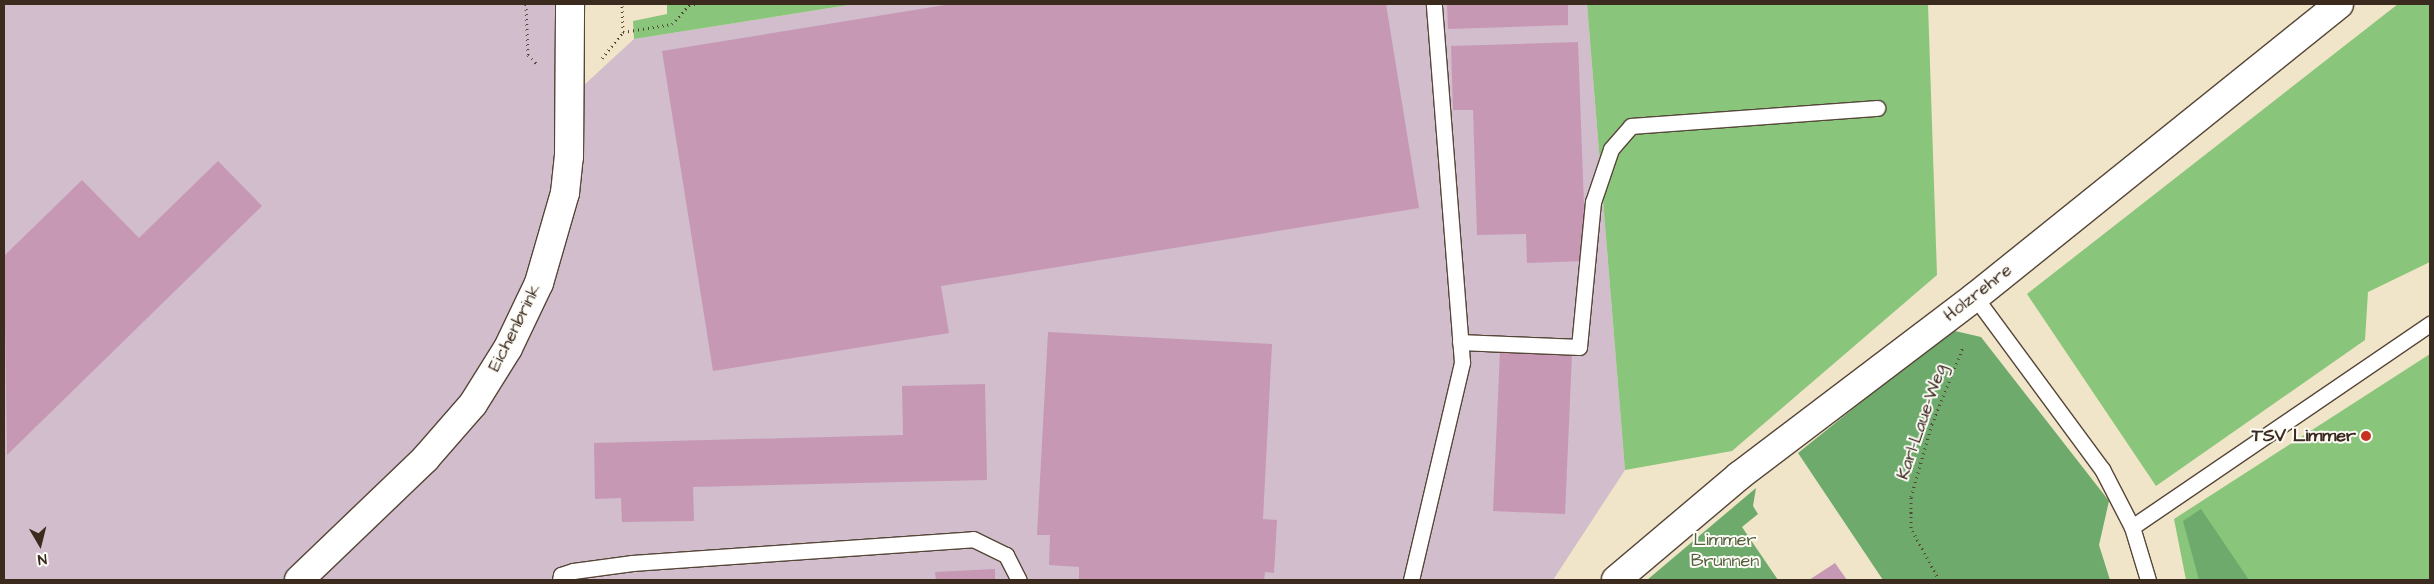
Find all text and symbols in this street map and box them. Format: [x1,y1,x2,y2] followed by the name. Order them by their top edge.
[1939,260,2017,326] street label: Holzrehre
[484,281,546,375] street label: Eichenbrink
[1892,362,1952,482] street label: Karl-Laue-Weg
[2252,425,2356,447] place label: TSV Limmer
[2360,430,2372,442] marker: TSV Limmer
[15,519,65,569] north arrow
[1691,530,1759,572] park label: Limmer Brunnen
[36,548,48,569] text: N

